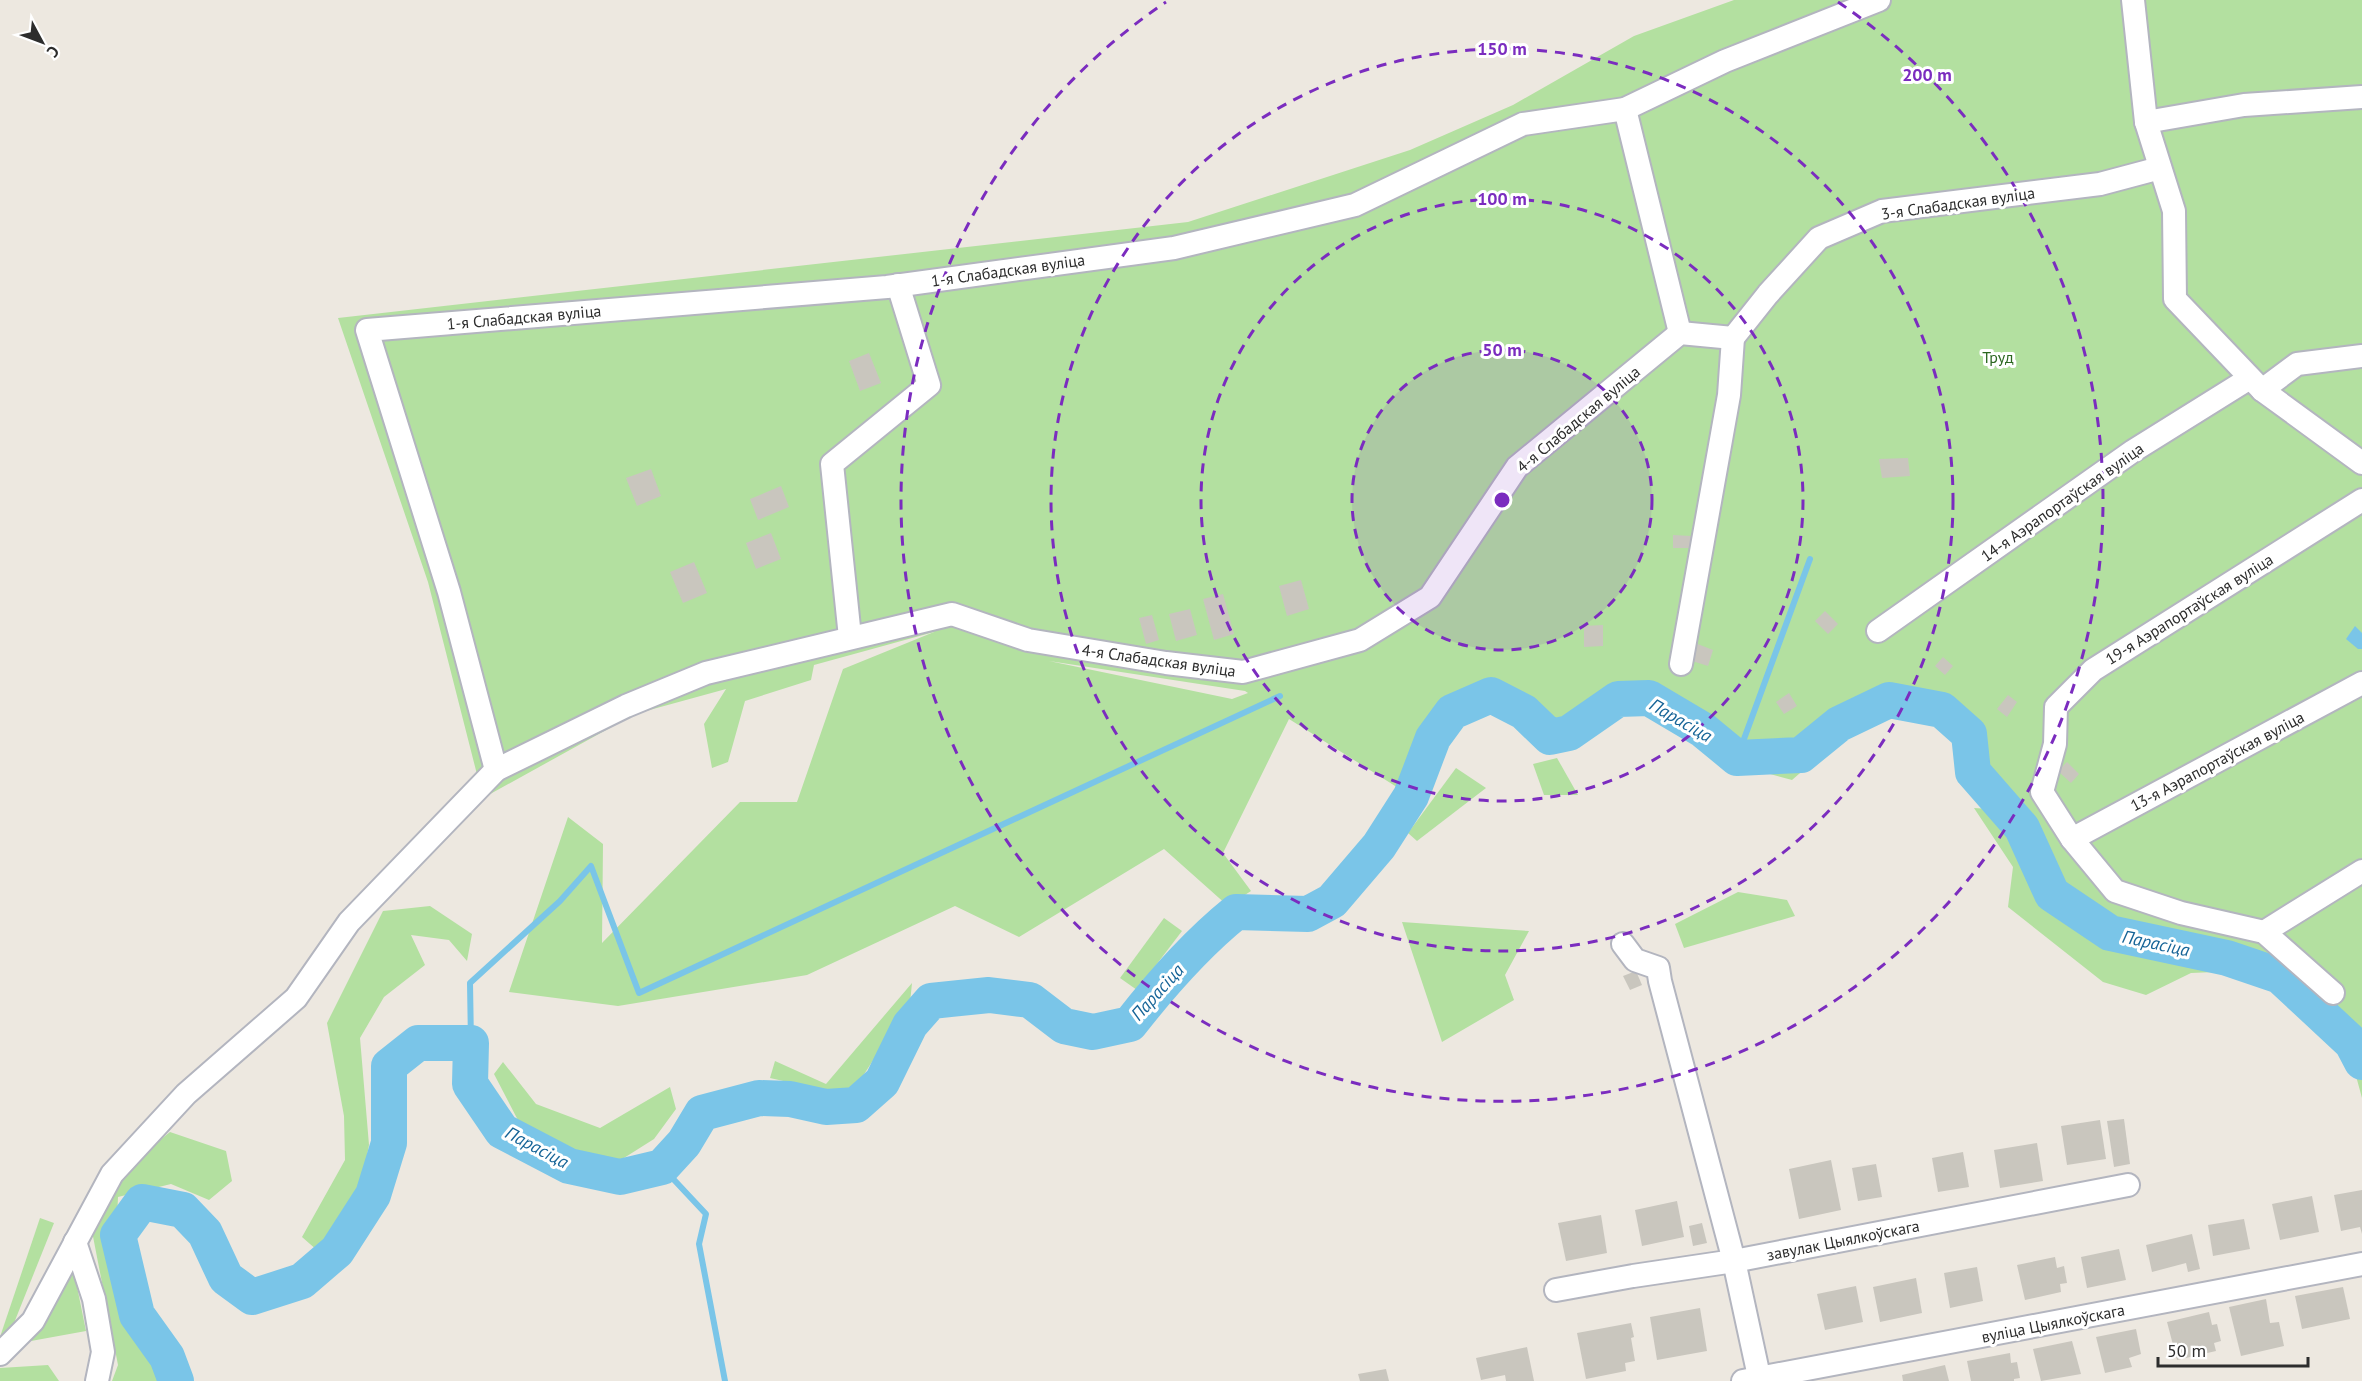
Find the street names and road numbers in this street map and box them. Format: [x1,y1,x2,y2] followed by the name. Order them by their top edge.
[1880,182,2036,224] street label: 3-я Слабадская вуліца
[930,249,1086,291] street label: 1-я Слабадская вуліца
[446,300,602,334] street label: 1-я Слабадская вуліца
[1512,361,1644,477] street label: 4-я Слабадская вуліца
[1977,438,2147,566] street label: 14-я Аэрапортаўская вуліца
[2101,549,2277,669] street label: 19-я Аэрапортаўская вуліца
[1081,639,1237,681] street label: 4-я Слабадская вуліца
[2127,707,2307,815] street label: 13-я Аэрапортаўская вуліца
[1765,1215,1921,1265] street label: завулак Цыялкоўскага
[1980,1299,2126,1347] street label: вуліца Цыялкоўскага

